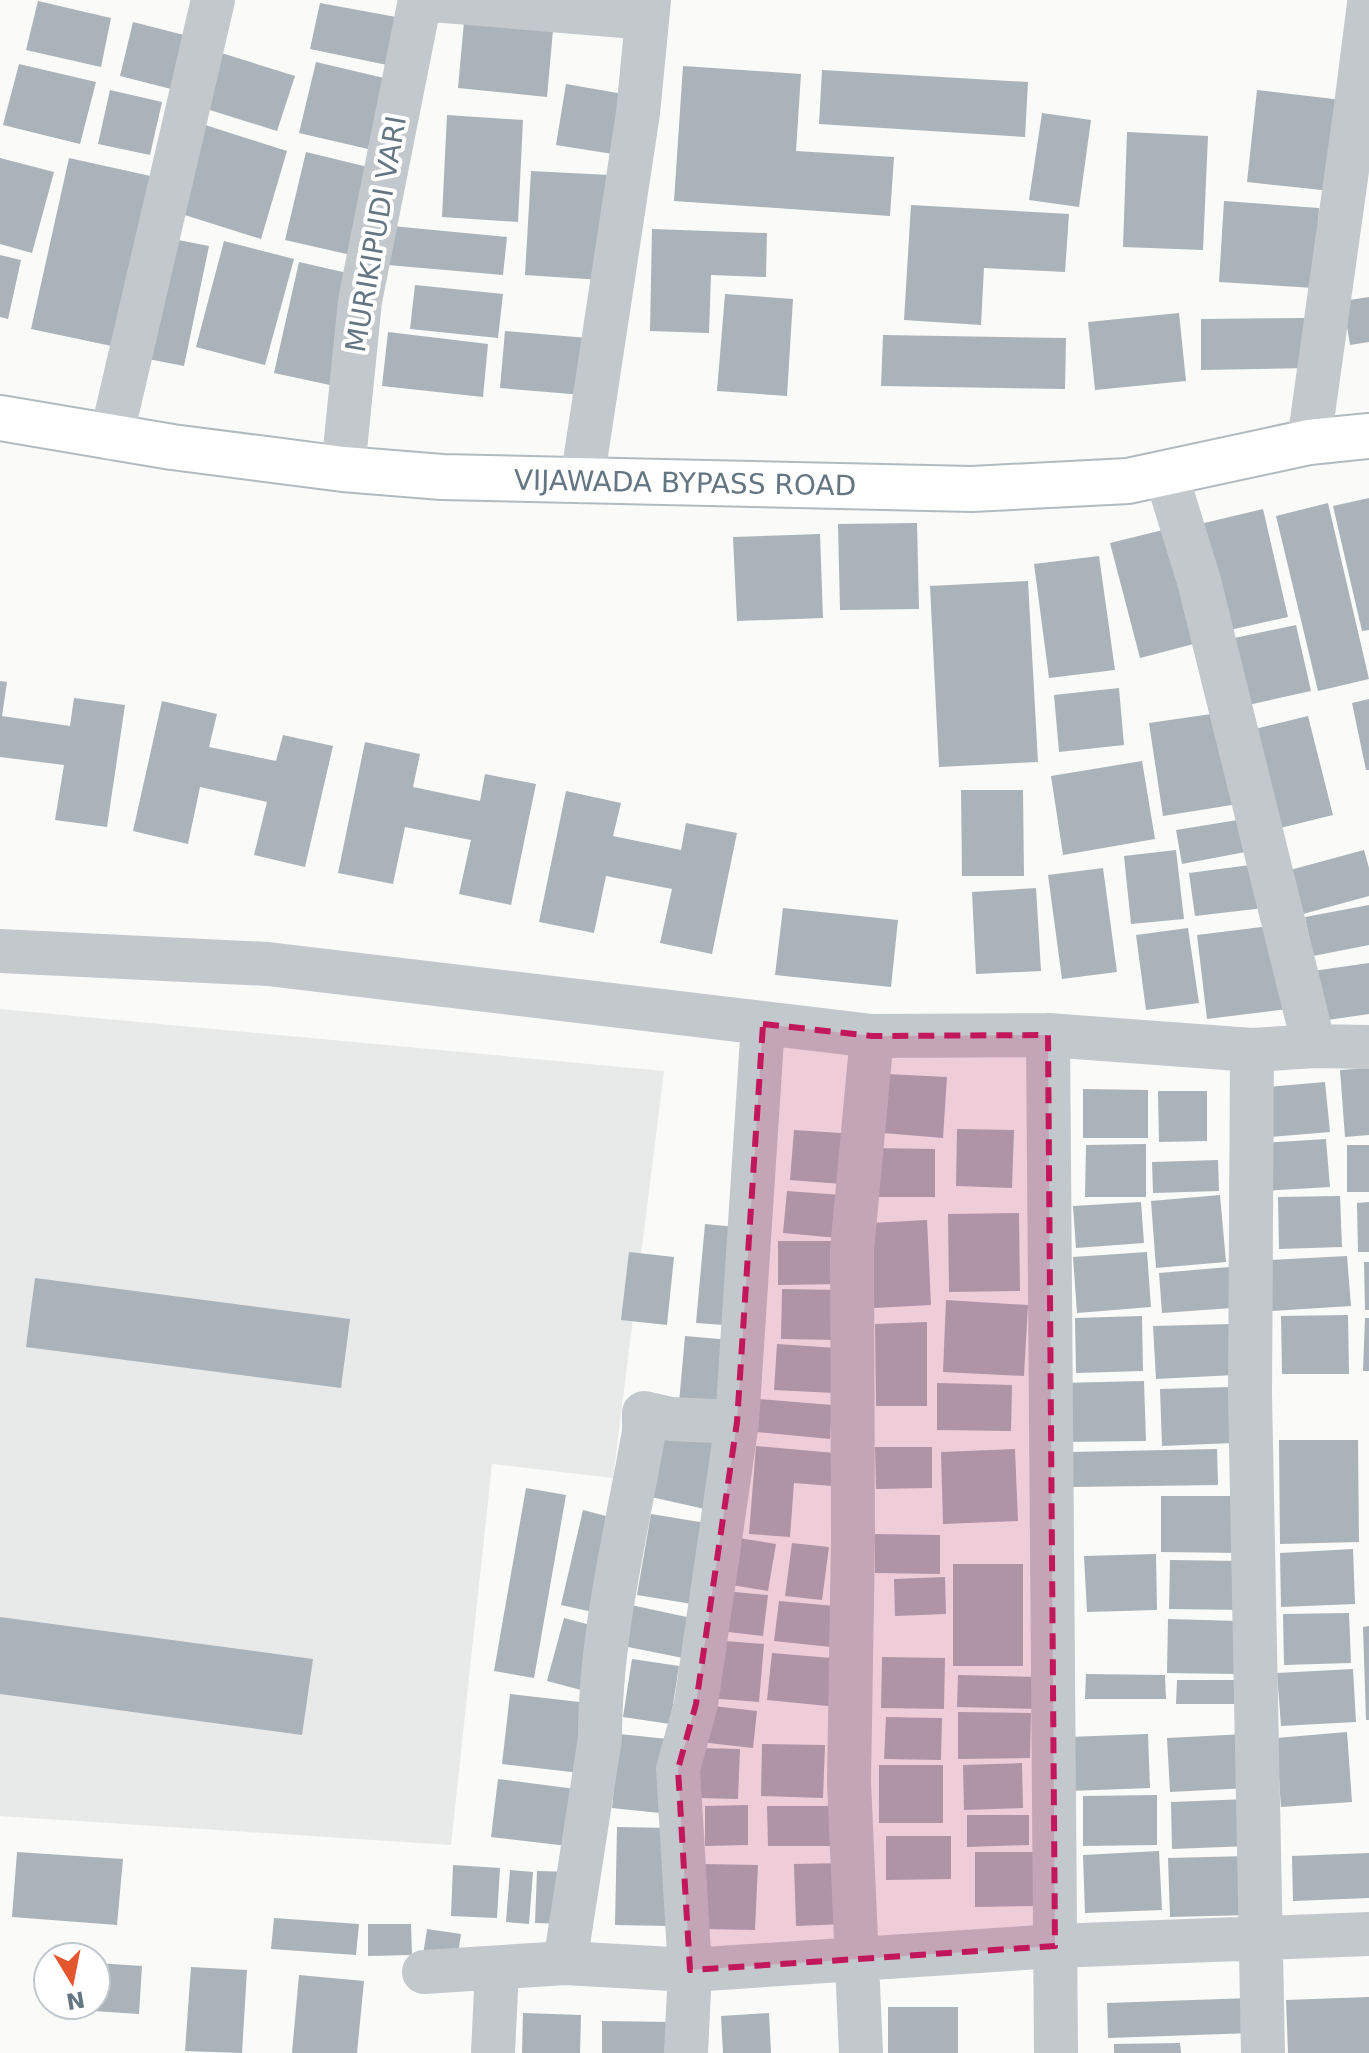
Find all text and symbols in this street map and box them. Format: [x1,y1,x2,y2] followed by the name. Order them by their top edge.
[339,113,413,355] street label: MURIKIPUDI VARI
[514,464,856,502] street label: VIJAWADA BYPASS ROAD
[32,1941,112,2021] north arrow
[64,1986,87,2014] text: N

